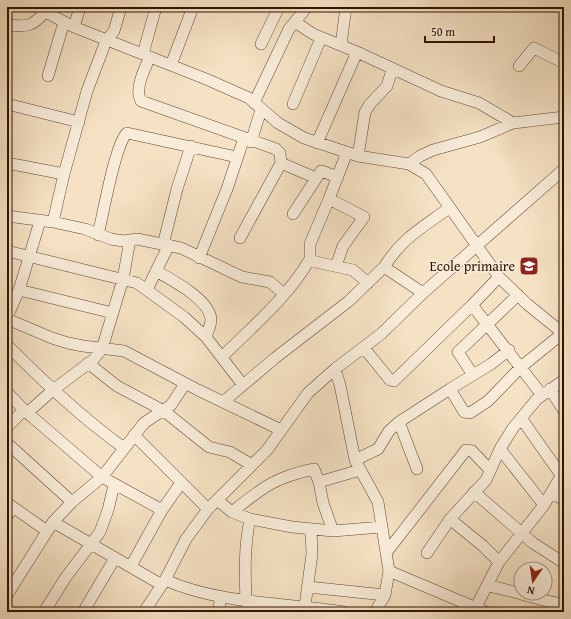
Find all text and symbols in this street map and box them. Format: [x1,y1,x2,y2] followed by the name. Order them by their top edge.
[425,18,494,44] scale bar
[431,23,455,40] text: 50 m
[518,255,540,277] school or university icon: Ecole primaire
[430,256,515,276] place label: Ecole primaire
[513,561,553,601] north arrow
[525,582,536,599] text: N

